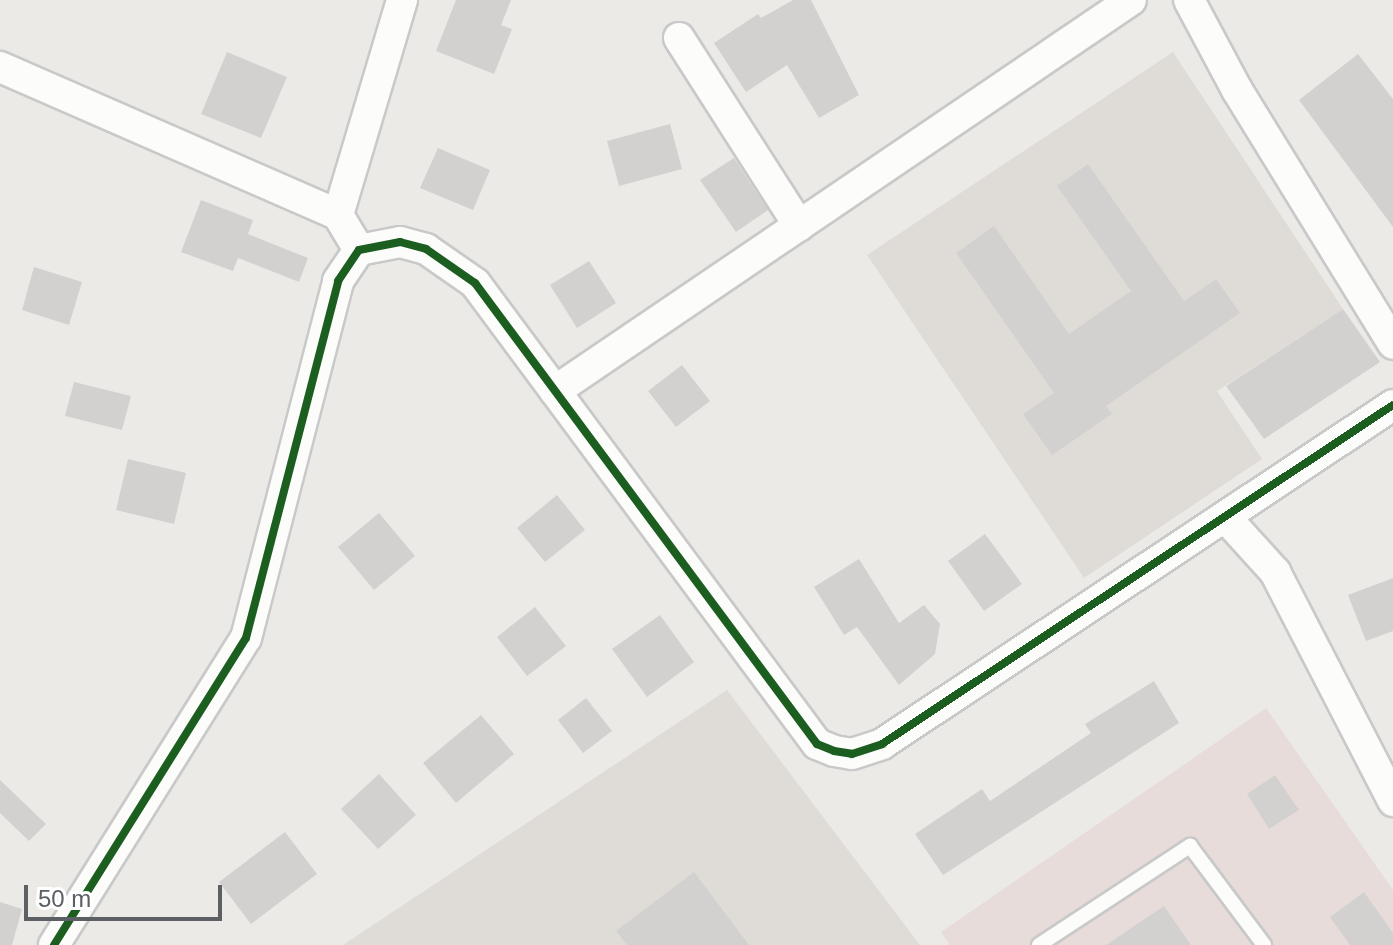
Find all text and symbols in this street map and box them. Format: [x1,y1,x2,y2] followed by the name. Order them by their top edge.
[28,869,226,919] scale bar
[38,885,91,912] text: 50 m

